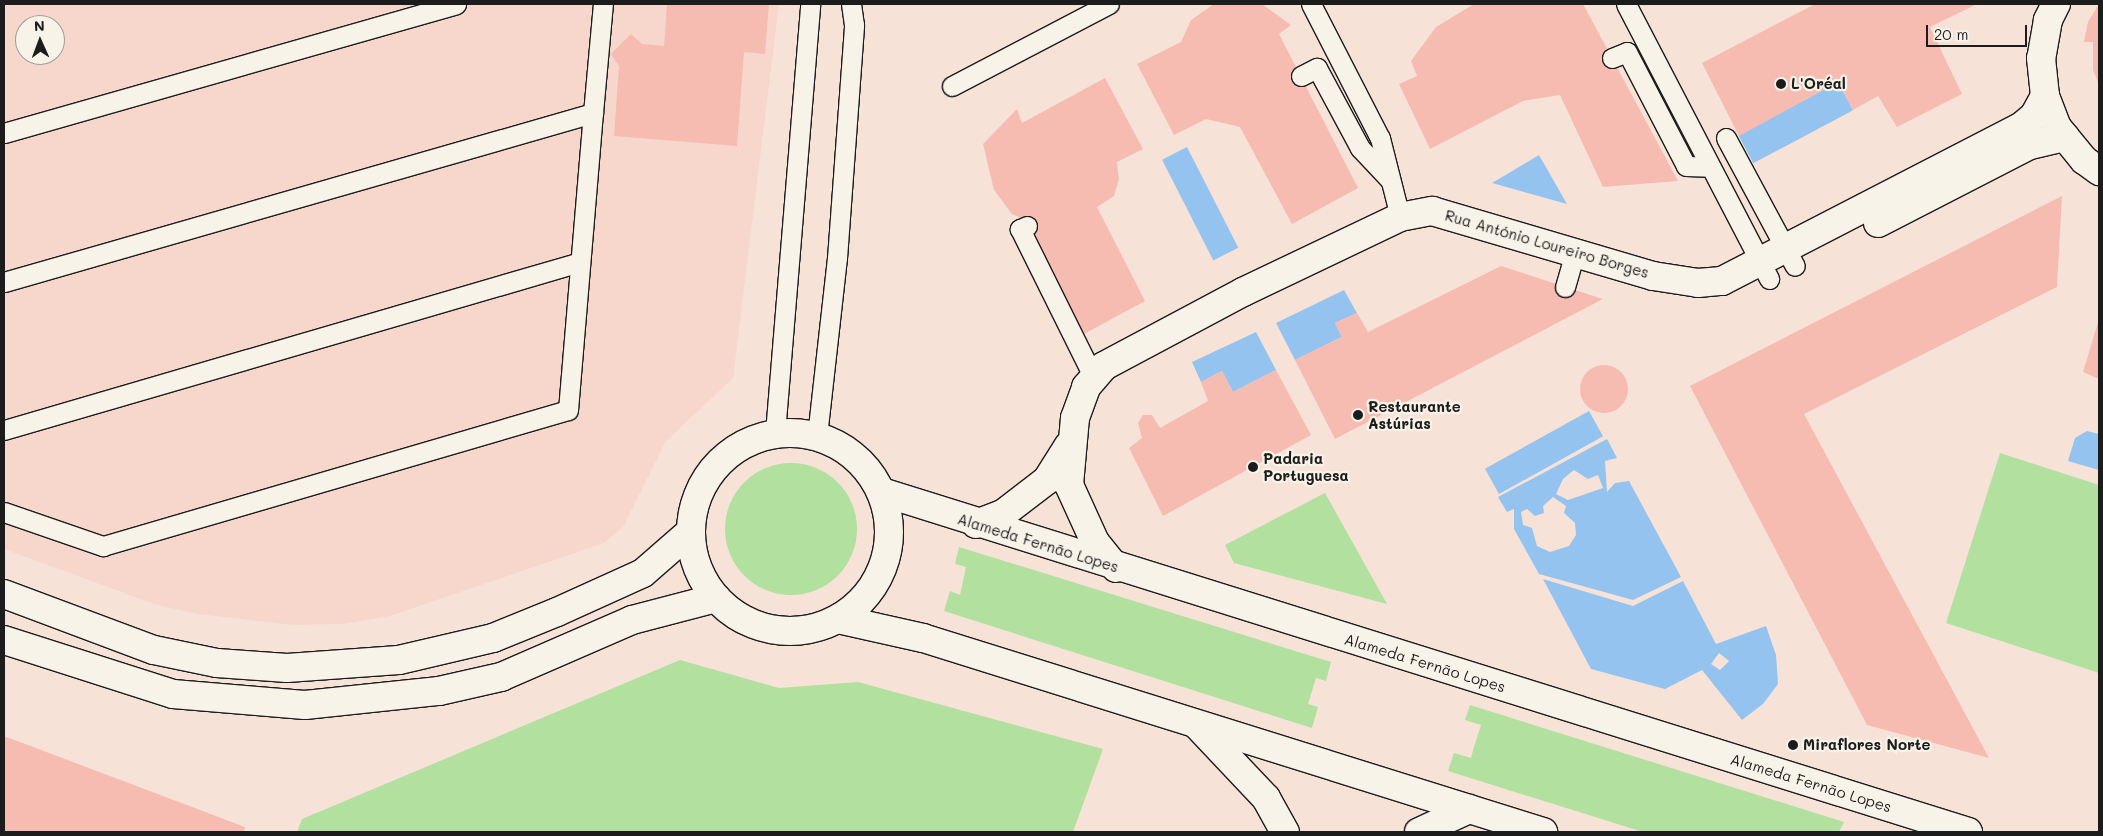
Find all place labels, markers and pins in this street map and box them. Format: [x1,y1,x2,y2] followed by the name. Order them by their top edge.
[1791,75,1846,93] place label: L'Oréal
[1775,78,1787,90] marker: L'Oréal
[1368,397,1461,432] place label: Restaurante Astúrias
[1352,409,1364,421] marker: Restaurante Astúrias
[1263,449,1349,484] place label: Padaria Portuguesa
[1247,461,1259,473] marker: Padaria Portuguesa
[1803,736,1930,754] place label: Miraflores Norte
[1787,739,1799,751] marker: Miraflores Norte

